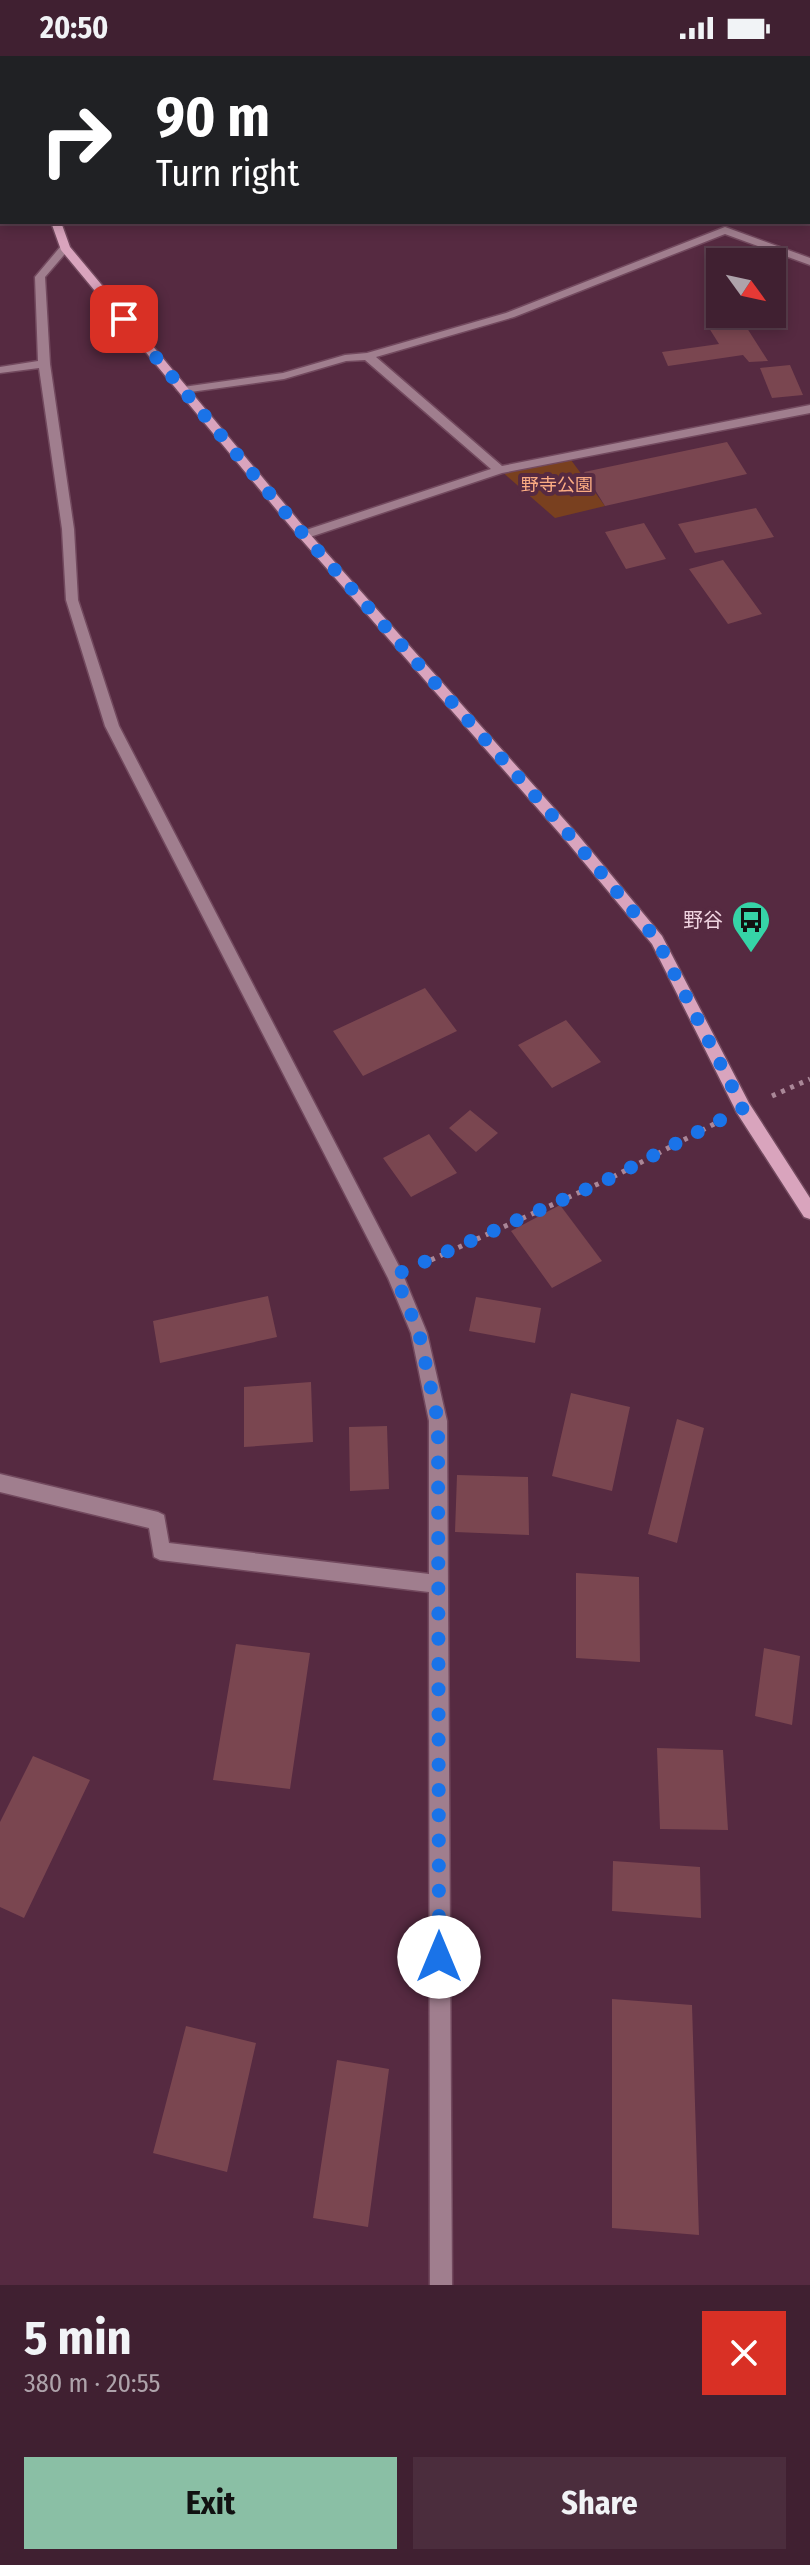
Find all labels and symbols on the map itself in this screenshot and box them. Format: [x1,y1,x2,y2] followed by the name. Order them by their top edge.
[706,248,786,328] north arrow
[90,285,158,353] pin
[521,474,593,496] park label: 野寺公園
[730,899,772,954] bus stop icon: 野谷
[683,908,723,932] place label: 野谷
[397,1915,481,1999] position arrow

